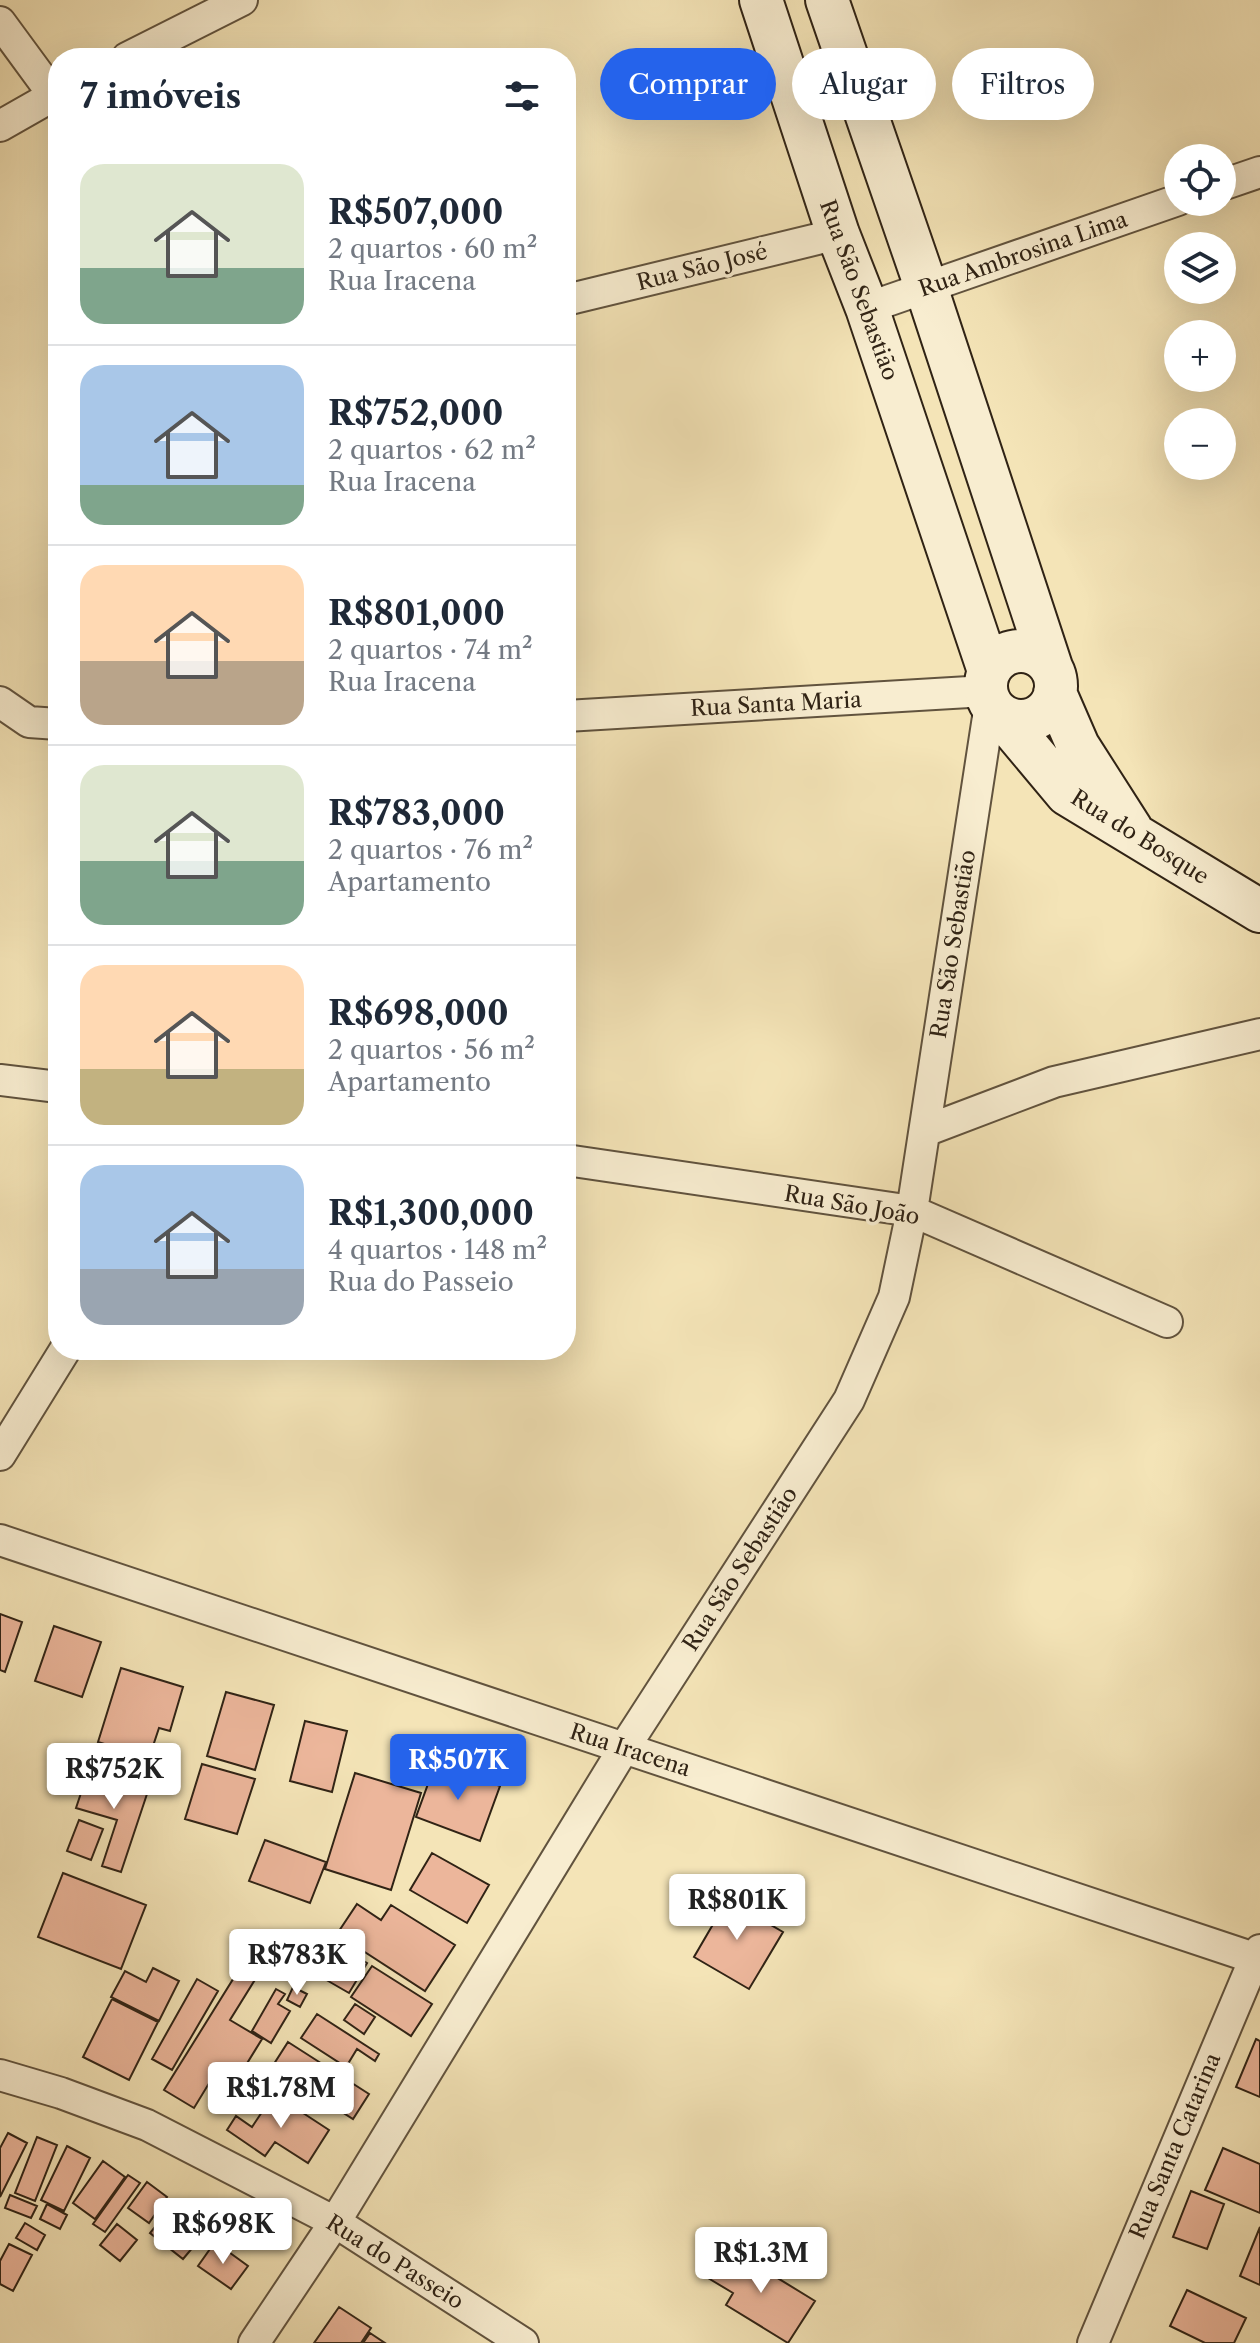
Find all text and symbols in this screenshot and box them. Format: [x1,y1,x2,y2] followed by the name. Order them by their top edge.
[600,48,776,120] chip: Comprar
[792,48,936,120] chip: Alugar
[952,48,1094,120] chip: Filtros
[500,74,544,118] icon: filters
[80,75,241,117] text: 7 imóveis
[1164,144,1236,480] map controls
[1164,144,1236,216] button: locate
[328,191,503,233] text: R$507,000
[144,196,240,292] icon: home
[814,196,904,384] street label: Rua São Sebastião
[915,205,1131,302] street label: Rua Ambrosina Lima
[1164,232,1236,304] button: layers
[328,233,537,265] text: 2 quartos · 60 m²
[634,238,770,296] street label: Rua São José
[328,265,476,297] text: Rua Iracena
[1164,320,1236,392] button: +
[328,392,503,434] text: R$752,000
[144,397,240,493] icon: home
[1164,408,1236,480] button: −
[328,434,536,466] text: 2 quartos · 62 m²
[328,466,476,498] text: Rua Iracena
[328,592,505,634] text: R$801,000
[144,597,240,693] icon: home
[328,634,533,666] text: 2 quartos · 74 m²
[328,666,476,698] text: Rua Iracena
[690,686,863,722] street label: Rua Santa Maria
[1066,784,1214,890] street label: Rua do Bosque
[328,792,505,834] text: R$783,000
[144,797,240,893] icon: home
[328,834,533,866] text: 2 quartos · 76 m²
[925,848,981,1040] street label: Rua São Sebastião
[328,866,491,898] text: Apartamento
[328,992,509,1034] text: R$698,000
[144,997,240,1093] icon: home
[328,1034,535,1066] text: 2 quartos · 56 m²
[328,1066,491,1098] text: Apartamento
[782,1180,922,1230] street label: Rua São João
[328,1192,534,1234] text: R$1,300,000
[144,1197,240,1293] icon: home
[328,1234,547,1266] text: 4 quartos · 148 m²
[328,1266,514,1298] text: Rua do Passeio
[677,1482,803,1656] street label: Rua São Sebastião
[566,1718,694,1782] street label: Rua Iracena
[393,1734,523,1802] pin: R$507K
[49,1743,179,1811] pin: R$752K
[408,1744,508,1776] text: R$507K
[65,1753,163,1785] text: R$752K
[672,1874,802,1942] pin: R$801K
[687,1884,787,1916] text: R$801K
[232,1929,362,1997] pin: R$783K
[247,1939,347,1971] text: R$783K
[1124,2049,1227,2243] street label: Rua Santa Catarina
[207,2062,355,2130] pin: R$1.78M
[226,2072,336,2104] text: R$1.78M
[158,2198,288,2266] pin: R$698K
[172,2208,274,2240] text: R$698K
[321,2209,469,2315] street label: Rua do Passeio
[696,2227,826,2295] pin: R$1.3M
[713,2237,809,2269] text: R$1.3M

